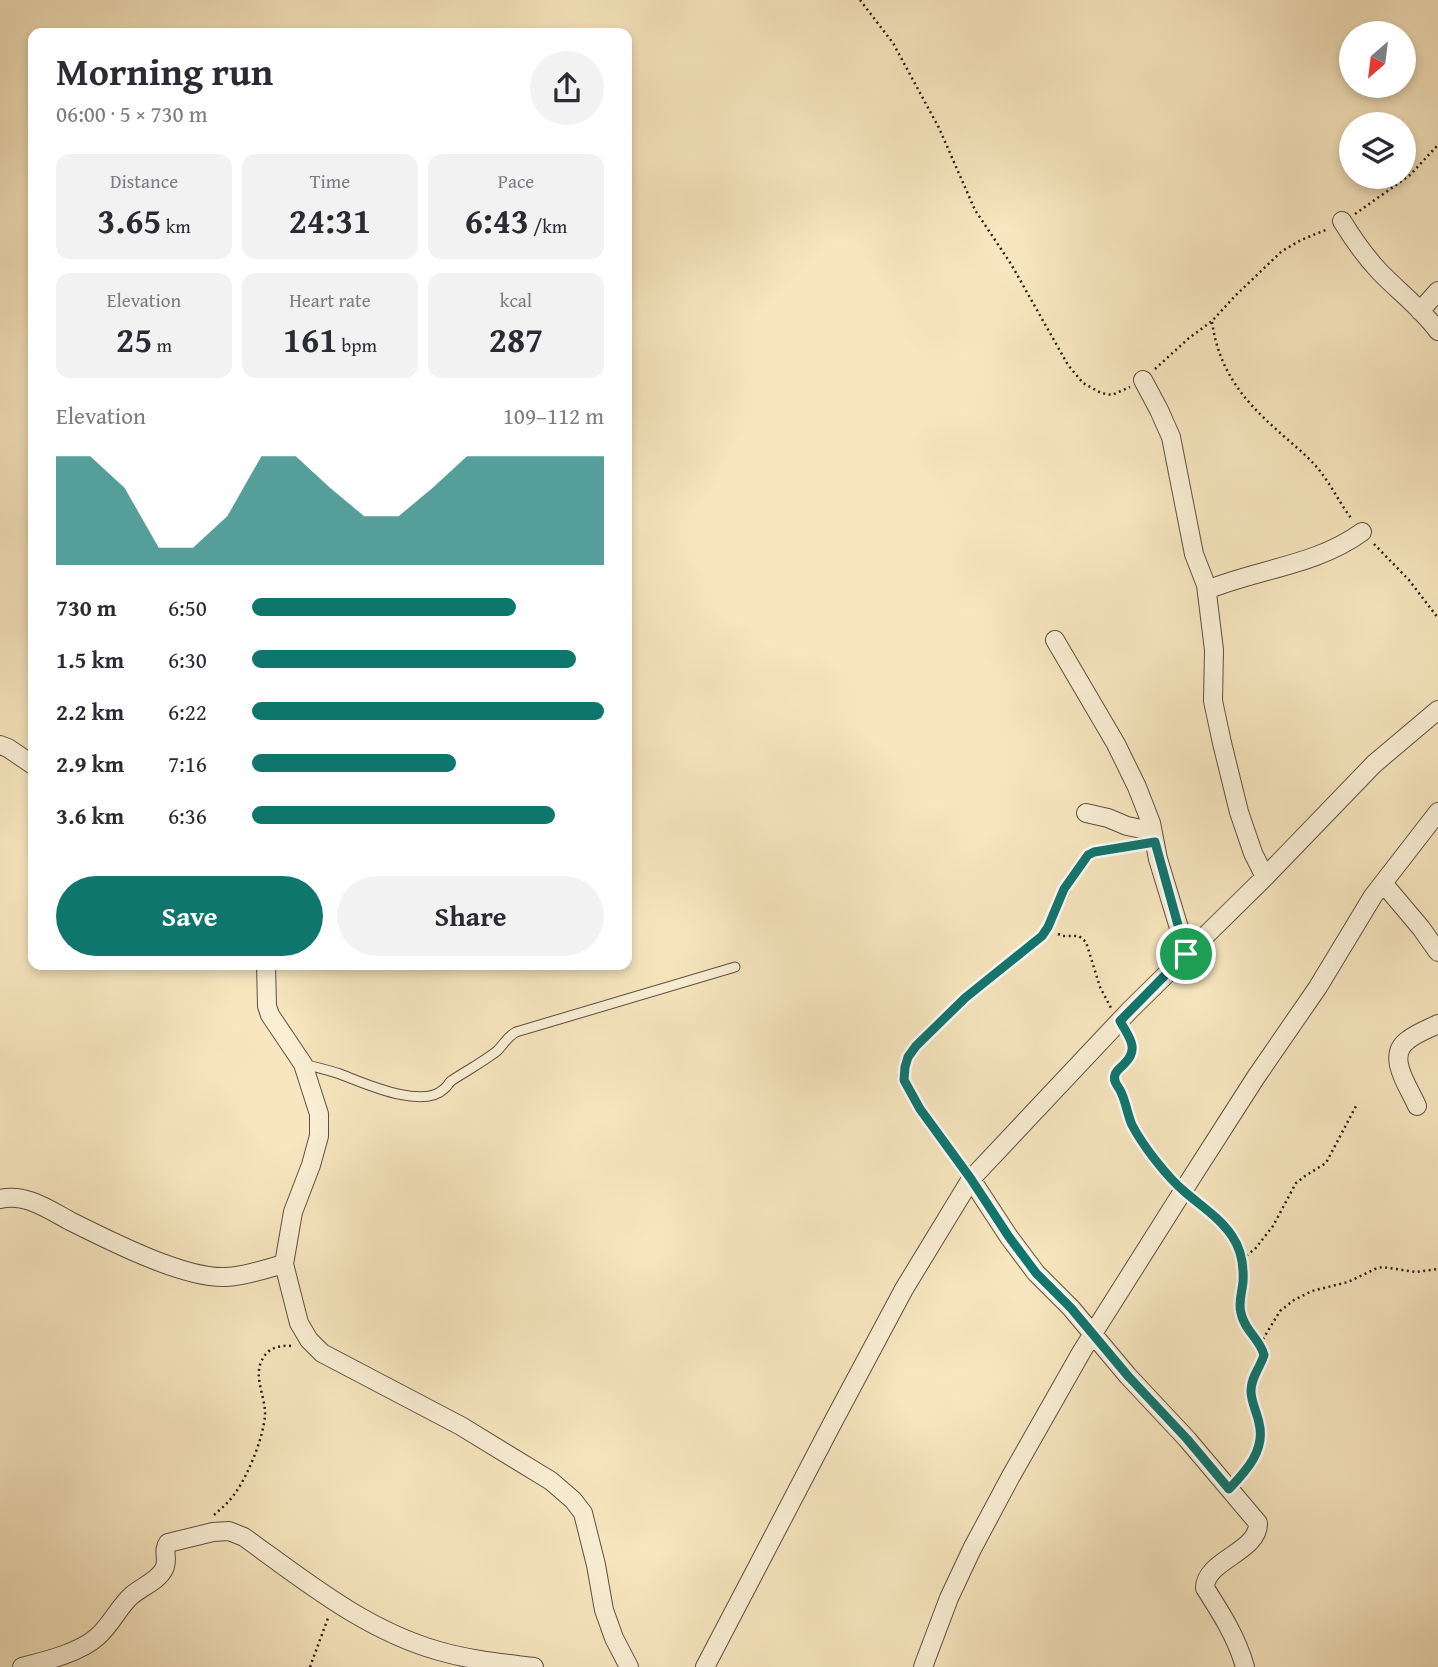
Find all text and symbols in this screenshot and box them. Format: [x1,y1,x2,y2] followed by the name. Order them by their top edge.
[1339,21,1416,98] north arrow
[1339,21,1416,189] map controls
[56,43,273,99] text: Morning run
[530,51,604,125] button: share
[56,97,208,130] text: 06:00 · 5 × 730 m
[1339,112,1416,189] button: layers
[110,167,178,195] text: Distance
[310,167,350,195] text: Time
[498,167,534,195] text: Pace
[97,195,161,246] text: 3.65
[289,195,371,246] text: 24:31
[465,195,529,246] text: 6:43
[161,212,191,240] text: km
[529,212,567,240] text: /km
[107,286,181,314] text: Elevation
[289,286,371,314] text: Heart rate
[500,286,532,314] text: kcal
[116,314,152,365] text: 25
[283,314,337,365] text: 161
[489,314,543,365] text: 287
[152,331,172,359] text: m
[337,331,377,359] text: bpm
[56,399,146,432] text: Elevation
[503,399,604,432] text: 109–112 m
[56,591,117,624] text: 730 m
[168,591,207,624] text: 6:50
[56,643,124,676] text: 1.5 km
[168,643,207,676] text: 6:30
[56,695,124,728] text: 2.2 km
[168,695,207,728] text: 6:22
[56,747,124,780] text: 2.9 km
[168,747,207,780] text: 7:16
[56,799,124,832] text: 3.6 km
[168,799,207,832] text: 6:36
[56,876,323,956] button: Save
[337,876,604,956] button: Share
[1156,924,1216,984] pin
[1167,935,1205,973] icon: arrive

